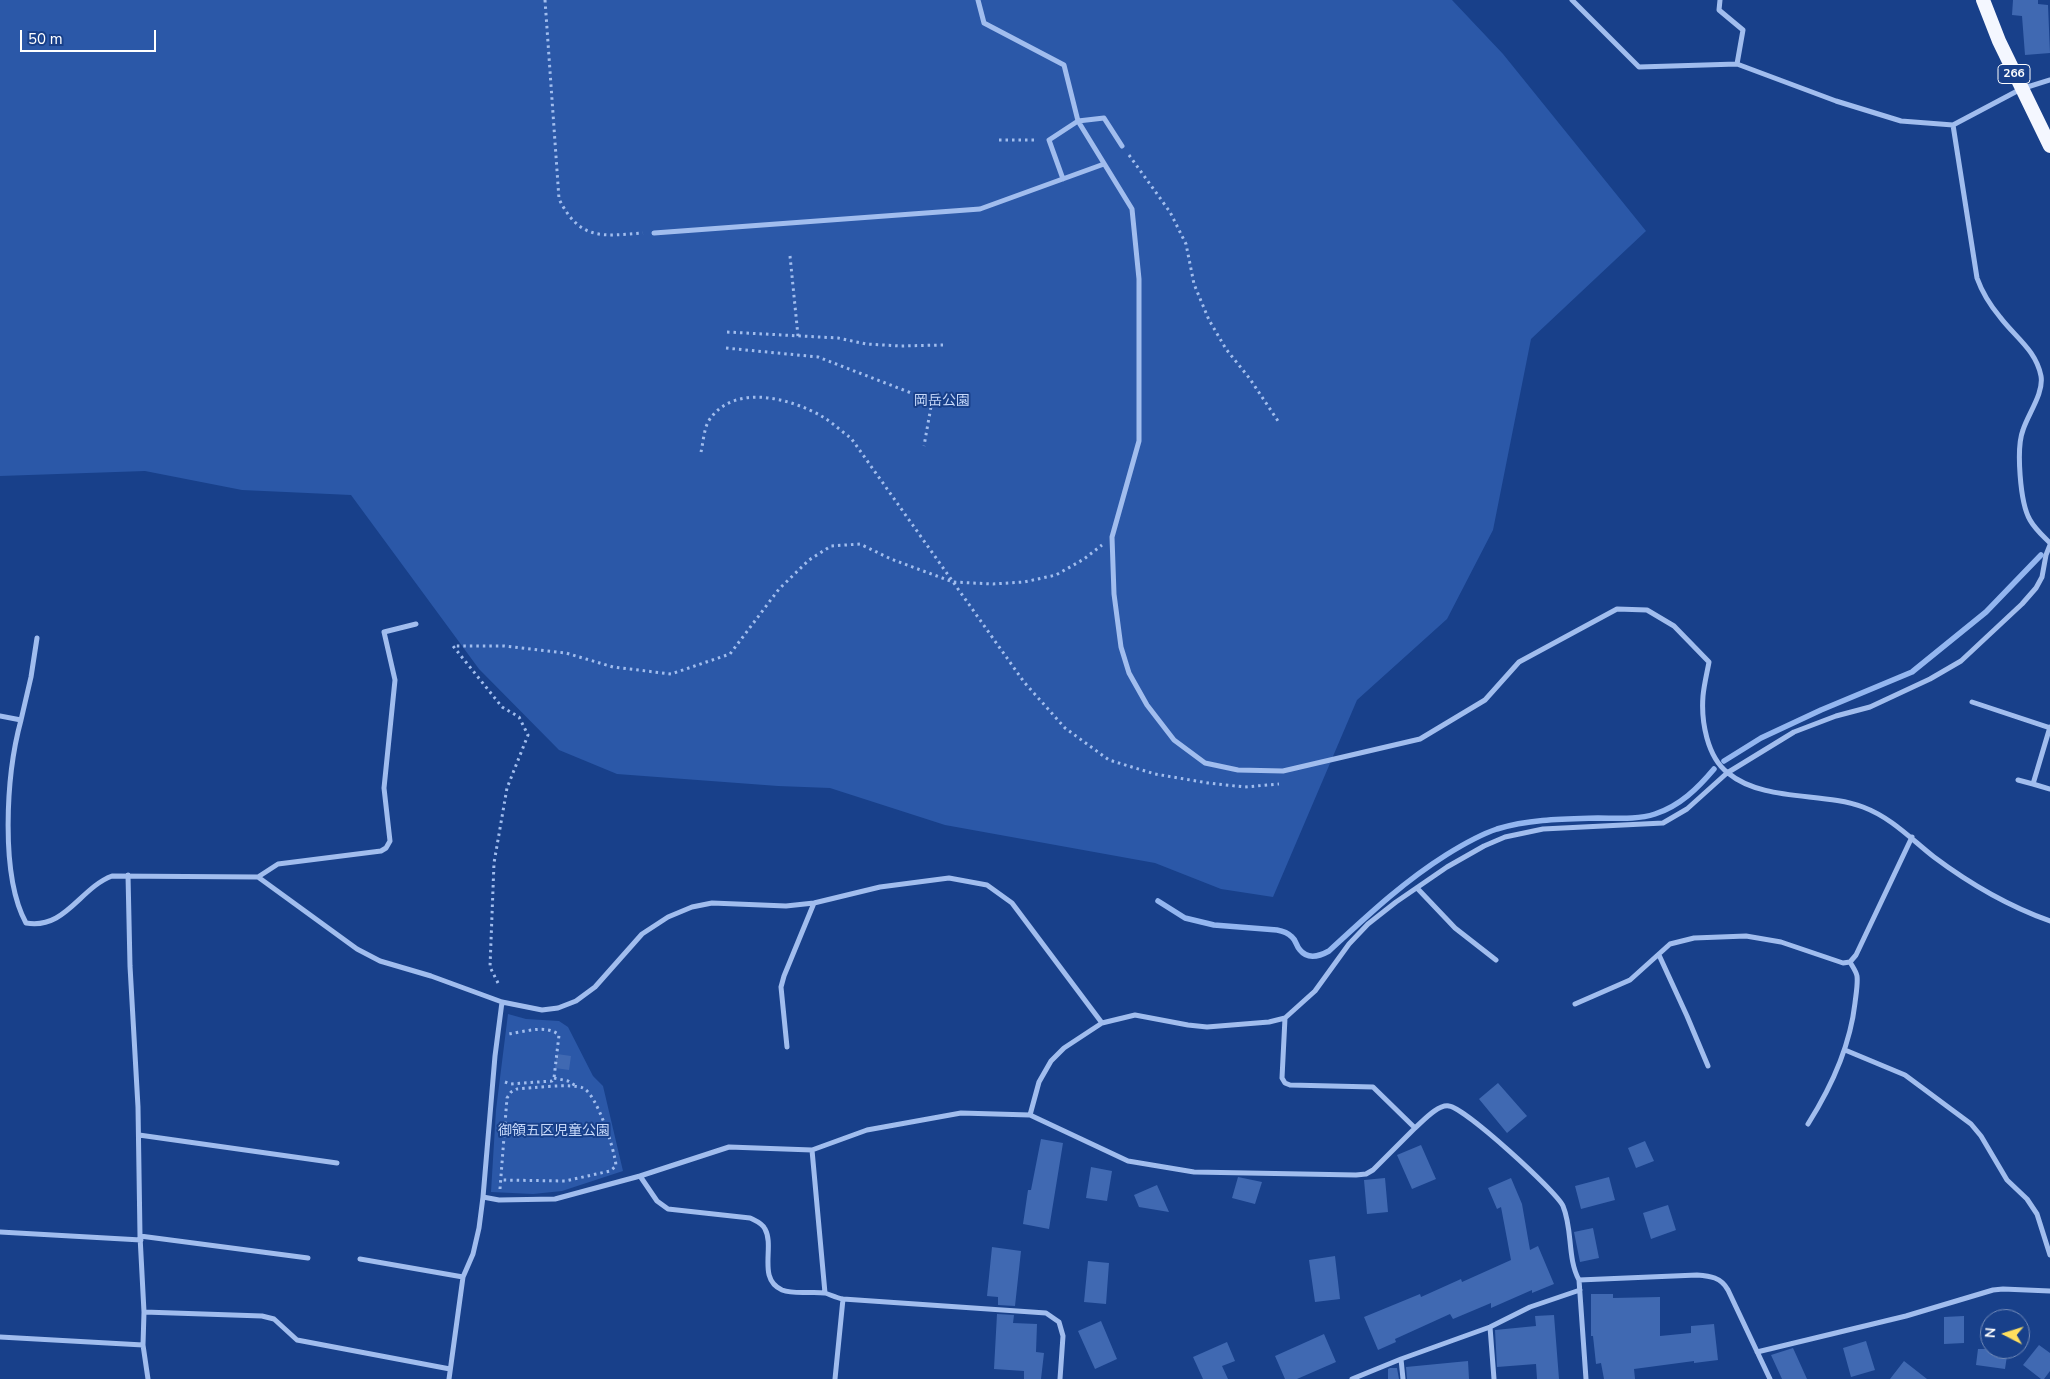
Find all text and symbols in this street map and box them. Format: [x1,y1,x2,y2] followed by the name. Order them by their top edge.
[22,20,159,52] scale bar
[28,29,63,49] text: 50 m
[1998,64,2030,84] road number: 266
[914,394,970,410] park label: 岡岳公園
[498,1124,610,1140] park label: 御領五区児童公園
[1980,1309,2030,1359] north arrow
[1981,1327,2000,1339] text: N

